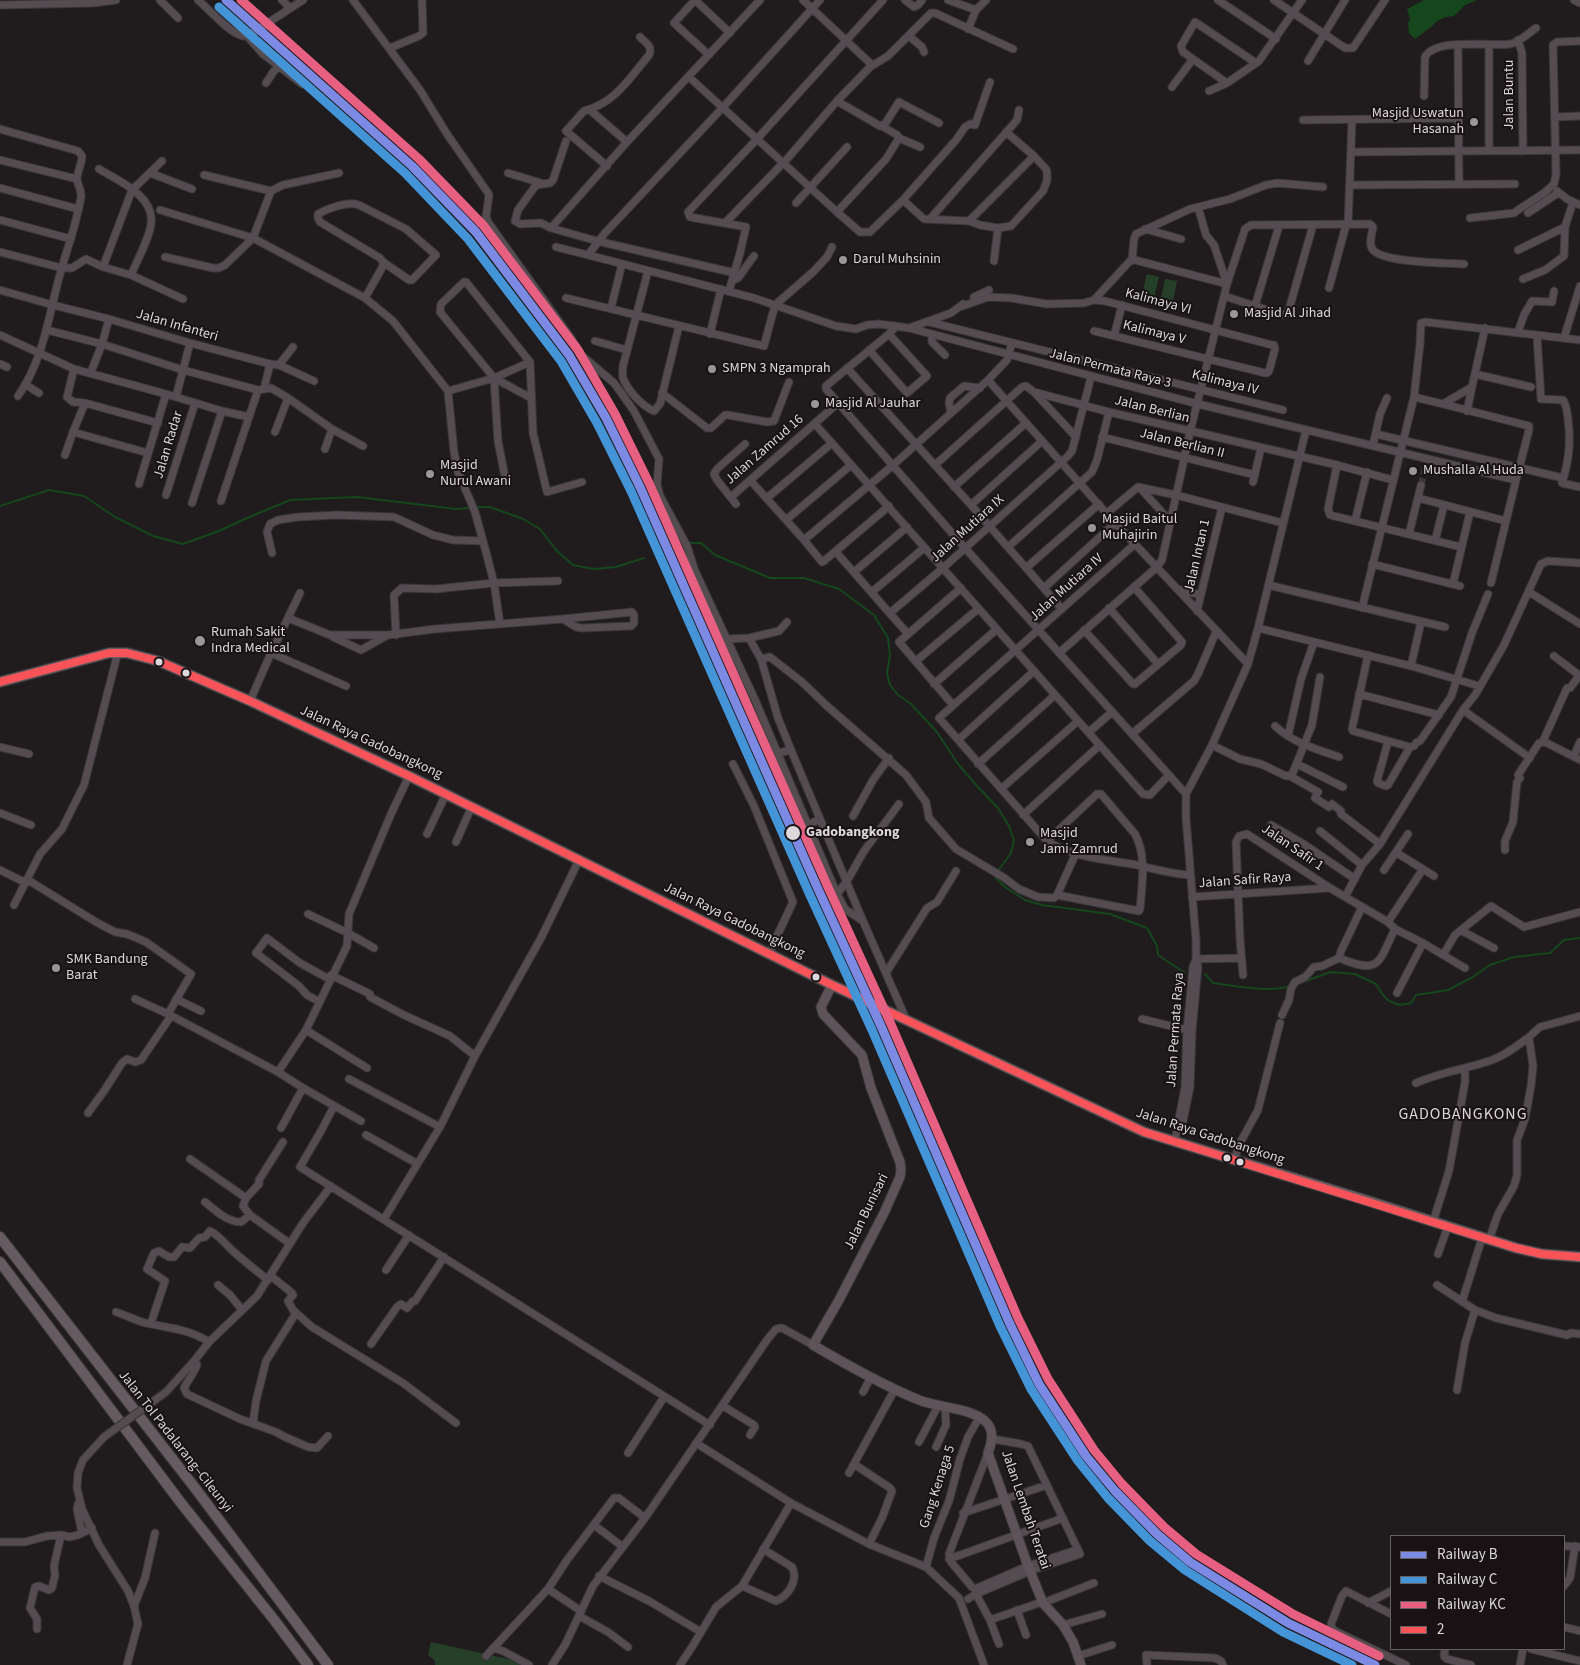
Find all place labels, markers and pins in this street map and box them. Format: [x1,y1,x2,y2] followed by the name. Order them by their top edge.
[1372,106,1464,138] place label: Masjid Uswatun Hasanah
[1468,116,1480,128] marker: Masjid Uswatun Hasanah
[853,252,941,268] place label: Darul Muhsinin
[837,254,849,266] marker: Darul Muhsinin
[1244,306,1331,322] place label: Masjid Al Jihad
[1228,308,1240,320] marker: Masjid Al Jihad
[722,361,831,377] place label: SMPN 3 Ngamprah
[706,363,718,375] marker: SMPN 3 Ngamprah
[825,396,920,412] place label: Masjid Al Jauhar
[809,398,821,410] marker: Masjid Al Jauhar
[440,458,511,491] place label: Masjid Nurul Awani
[1423,463,1524,479] place label: Mushalla Al Huda
[1407,465,1419,477] marker: Mushalla Al Huda
[424,468,436,480] marker: Masjid Nurul Awani
[1102,512,1177,544] place label: Masjid Baitul Muhajirin
[1086,522,1098,534] marker: Masjid Baitul Muhajirin
[211,625,290,658] place label: Rumah Sakit Indra Medical
[193,634,207,648] marker: Rumah Sakit Indra Medical
[154,657,164,667] unlabelled marker
[181,668,191,678] unlabelled marker
[784,824,802,842] marker: Gadobangkong
[806,825,899,841] place label: Gadobangkong
[1040,826,1118,859] place label: Masjid Jami Zamrud
[1024,836,1036,848] marker: Masjid Jami Zamrud
[66,952,148,984] place label: SMK Bandung Barat
[50,962,62,974] marker: SMK Bandung Barat
[811,972,821,982] unlabelled marker
[1222,1153,1232,1163] unlabelled marker
[1235,1157,1245,1167] unlabelled marker

